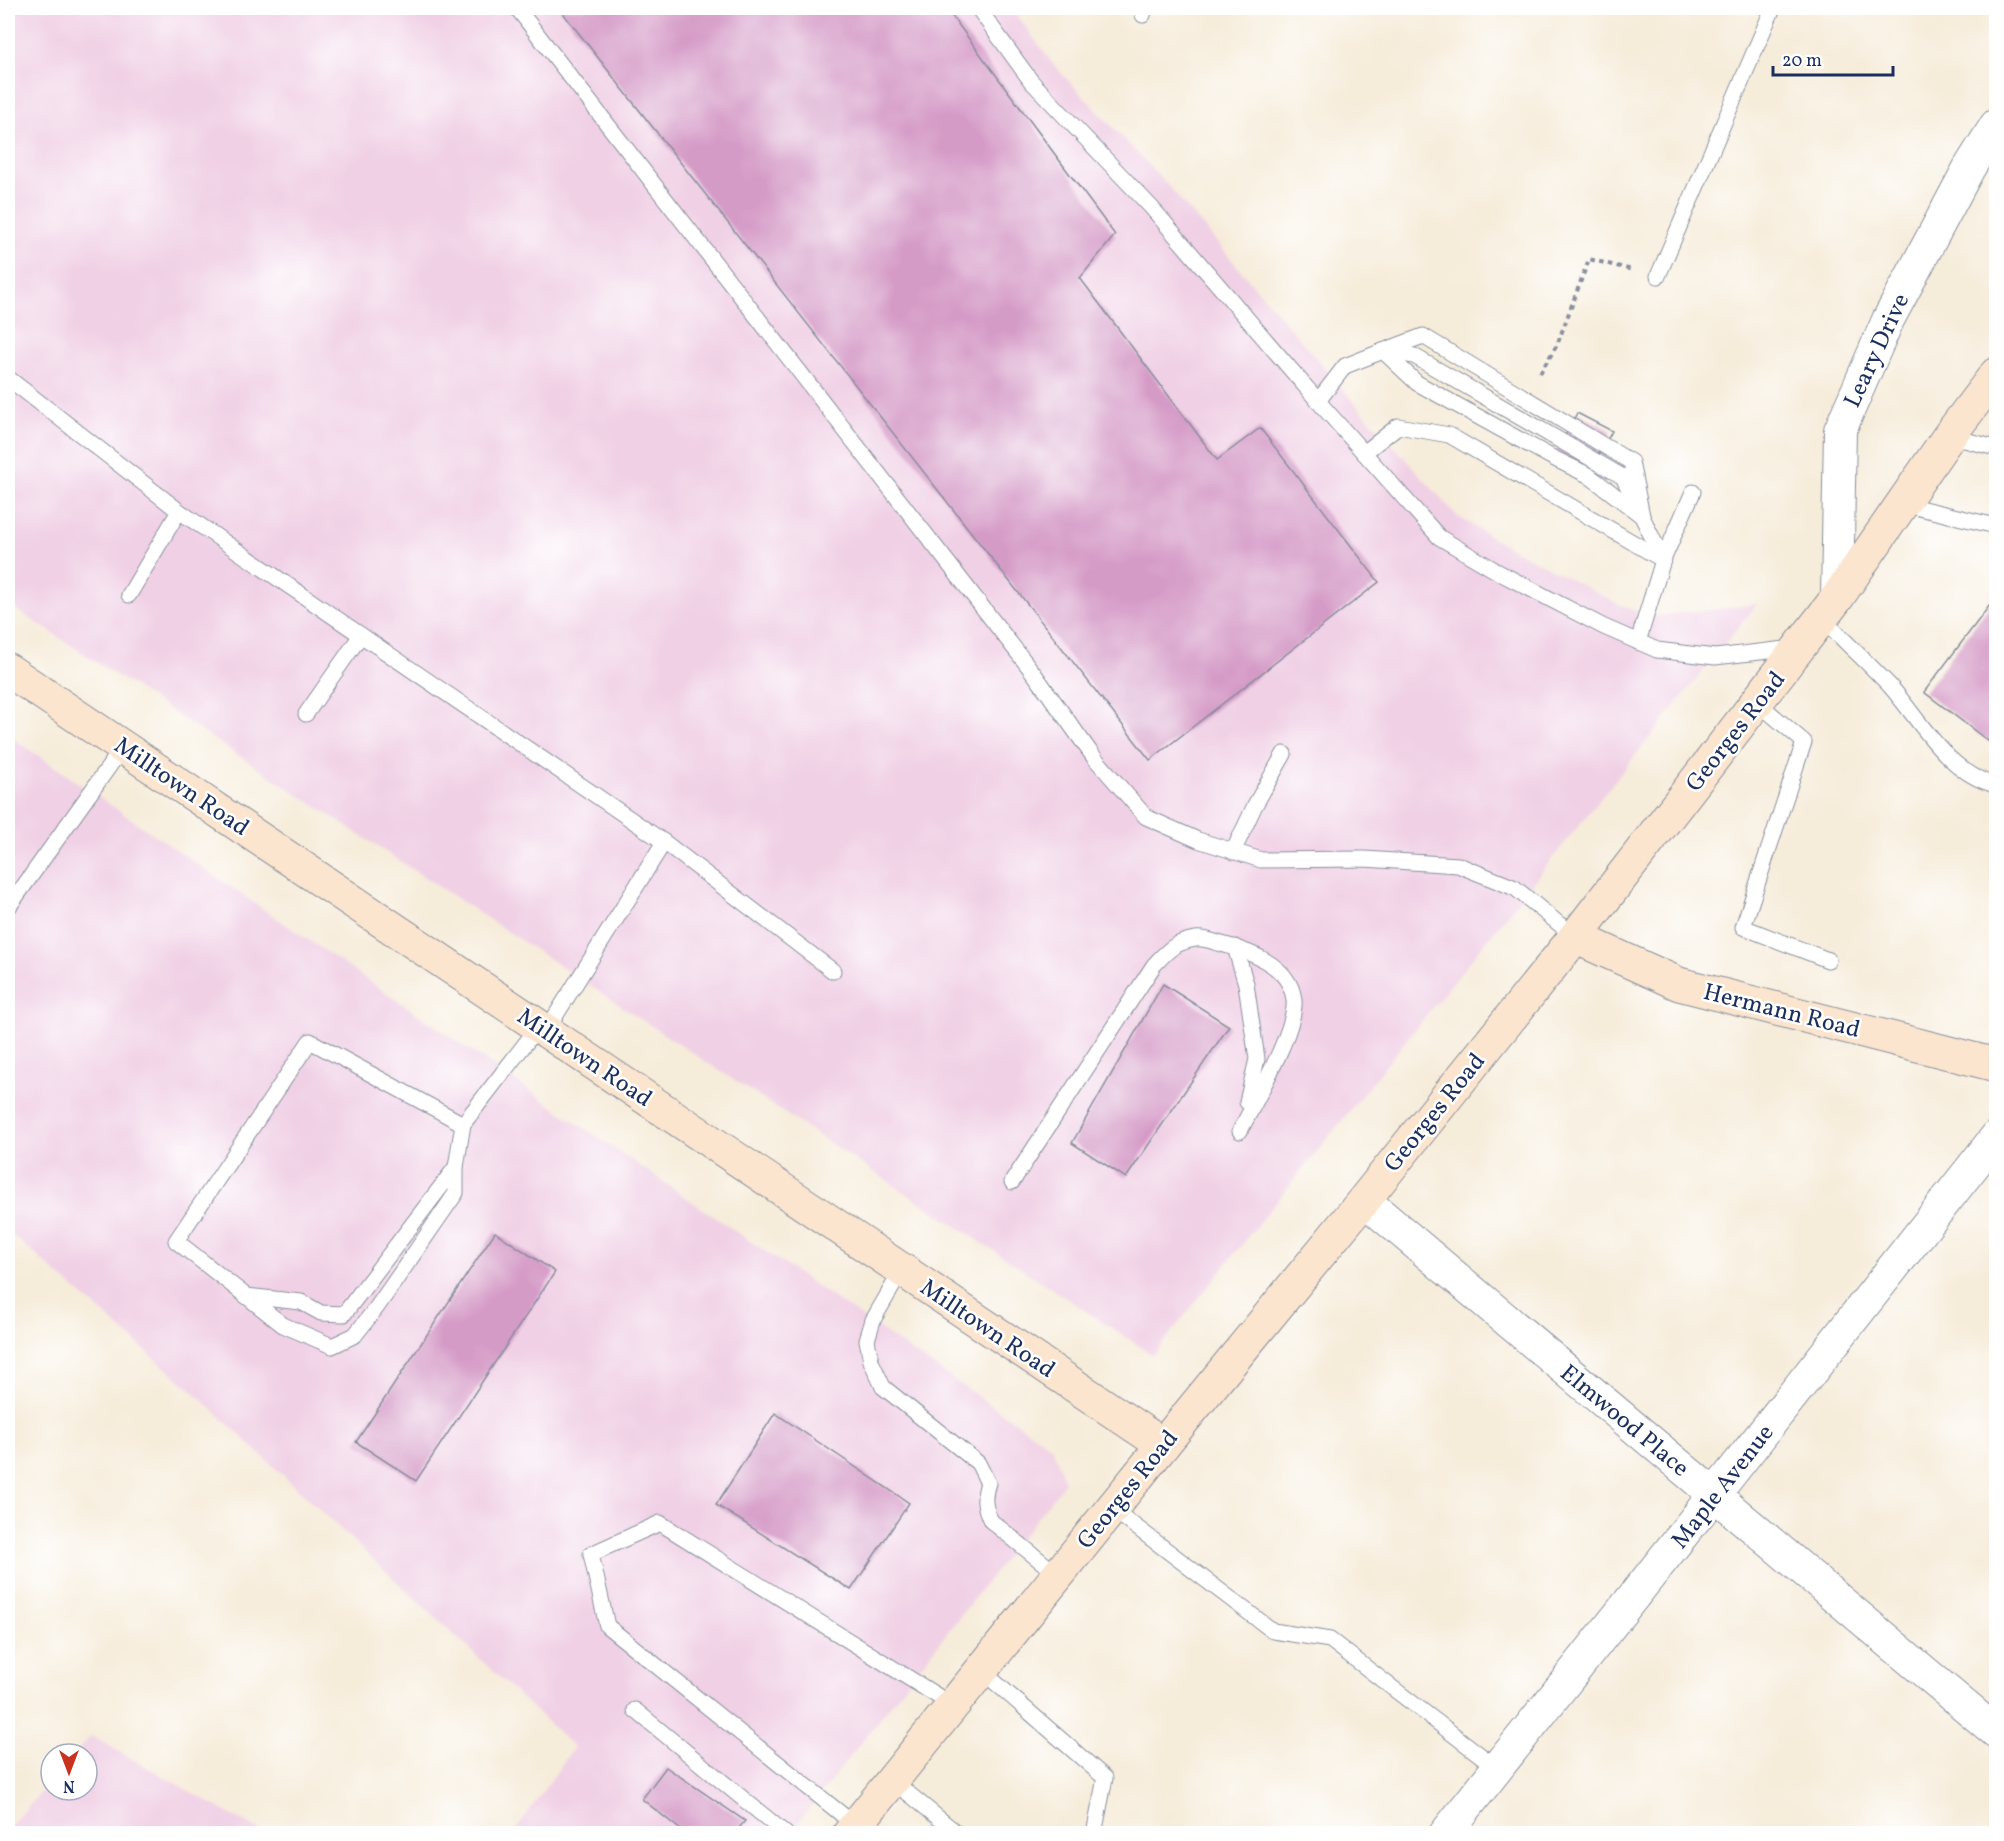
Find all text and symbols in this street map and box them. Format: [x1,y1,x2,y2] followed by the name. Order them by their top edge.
[1773,39,1893,77] scale bar
[1782,49,1822,74] text: 20 m
[1837,288,1919,414] street label: Leary Drive
[1679,665,1795,800] street label: Georges Road
[106,730,255,846] street label: Milltown Road
[1700,976,1863,1048] street label: Hermann Road
[509,1001,658,1117] street label: Milltown Road
[1377,1046,1494,1180] street label: Georges Road
[912,1272,1061,1388] street label: Milltown Road
[1552,1357,1696,1486] street label: Elmwood Place
[1664,1418,1783,1557] street label: Maple Avenue
[1070,1423,1187,1557] street label: Georges Road
[39,1742,99,1802] north arrow
[63,1774,75,1796] text: N

